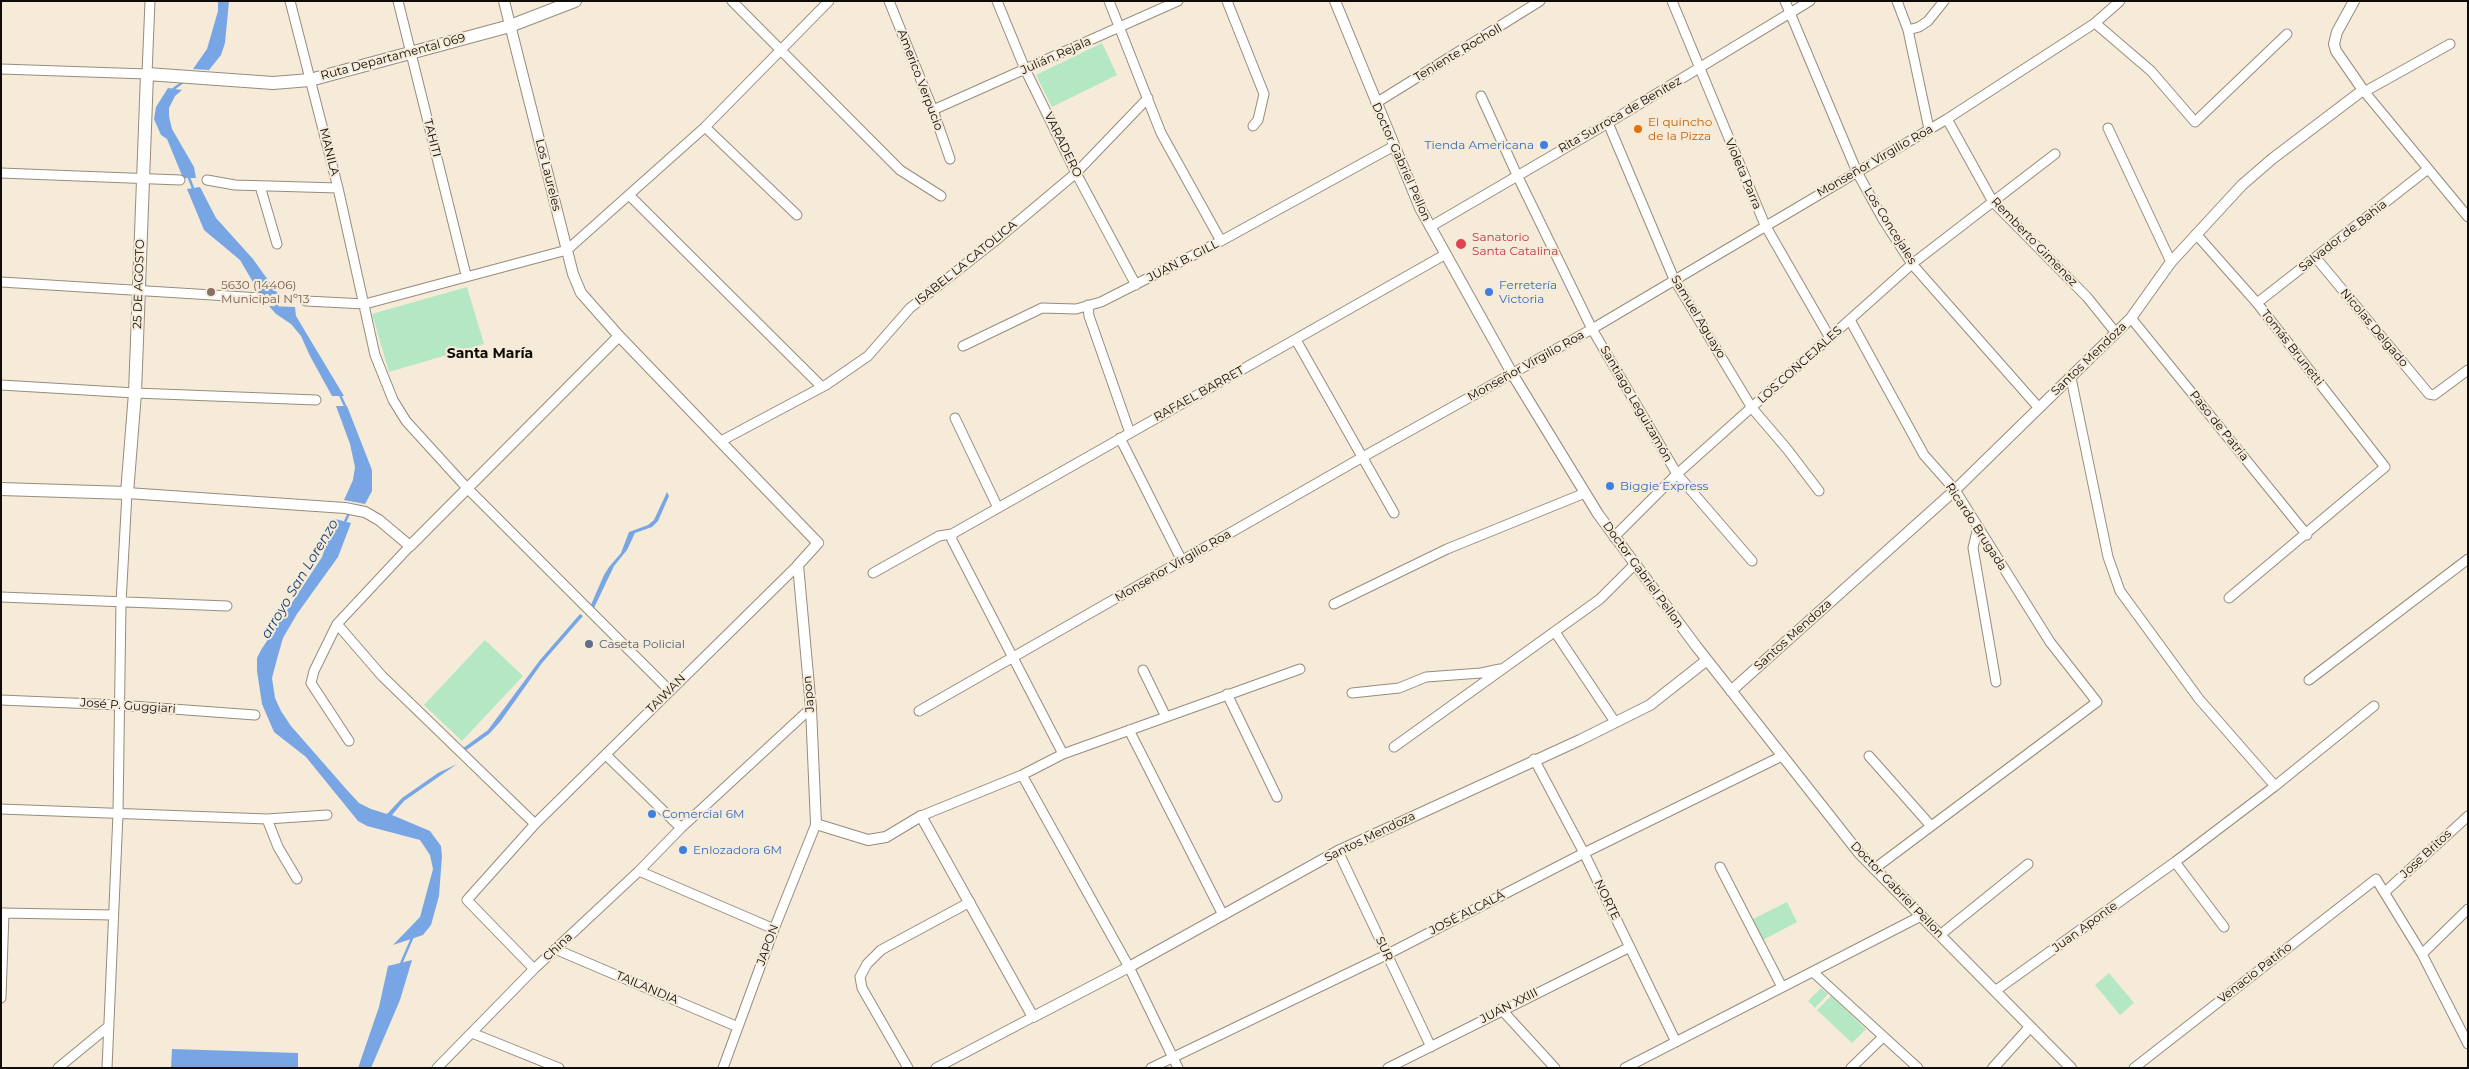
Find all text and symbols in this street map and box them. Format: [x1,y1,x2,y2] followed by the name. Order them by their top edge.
[1411,21,1505,85] street label: Teniente Rocholl
[894,27,946,133] street label: Americo Verpucio
[319,31,467,83] street label: Ruta Departamental 069
[1019,34,1093,78] street label: Julián Rejala
[1556,74,1684,156] street label: Rita Surroca de Benítez
[1368,100,1434,224] street label: Doctor Gabriel Pellon
[1041,110,1085,180] street label: VARADERO
[1648,115,1712,143] place label: El quincho de la Pizza
[420,117,444,159] street label: TAHITI
[1814,122,1936,200] street label: Monseñor Virgilio Roa
[1632,123,1644,135] marker: El quincho de la Pizza
[316,126,342,178] street label: MANILA
[1722,136,1764,212] street label: Violeta Parra
[532,137,564,213] street label: Los Laureles
[1425,138,1534,152] place label: Tienda Americana
[1538,139,1550,151] marker: Tienda Americana
[1861,185,1919,267] street label: Los Concejales
[1988,194,2080,290] street label: Remberto Gimenez
[2296,197,2390,275] street label: Salvador de Bahia
[912,218,1020,308] street label: ISABEL LA CATOLICA
[1472,230,1558,258] place label: Sanatorio Santa Catalina
[1145,237,1221,285] street label: JUAN B. GILL
[1454,237,1468,251] marker: Sanatorio Santa Catalina
[130,239,148,329] street label: 25 DE AGOSTO
[1668,273,1728,361] street label: Samuel Aguayo
[221,278,309,306] place label: 5630 (14406) Municipal Nº13
[1499,278,1557,306] place label: Ferretería Victoria
[205,286,217,298] marker: 5630 (14406) Municipal Nº13
[1483,286,1495,298] marker: Ferretería Victoria
[2337,286,2411,370] street label: Nicolas Delgado
[2258,307,2326,389] street label: Tomás Brunetti
[2048,319,2130,399] street label: Santos Mendoza
[1755,323,1845,407] street label: LOS CONCEJALES
[1465,328,1587,404] street label: Monseñor Virgilio Roa
[1597,343,1675,465] street label: Santiago Leguizamón
[447,346,533,362] district label: Santa María
[1151,363,1247,425] street label: RAFAEL BARRET
[2186,388,2252,464] street label: Paso de Patria
[1620,479,1708,493] place label: Biggie Express
[1604,480,1616,492] marker: Biggie Express
[1942,480,2010,574] street label: Ricardo Brugada
[258,516,342,642] water label: arroyo San Lorenzo
[1599,519,1687,631] street label: Doctor Gabriel Pellon
[1112,527,1234,605] street label: Monseñor Virgilio Roa
[1751,596,1835,674] street label: Santos Mendoza
[599,637,685,651] place label: Caseta Policial
[583,638,595,650] marker: Caseta Policial
[643,671,689,717] street label: TAIWAN
[800,675,818,713] street label: Japon
[80,695,176,717] street label: José P. Guggiari
[662,807,745,821] place label: Comercial 6M
[646,808,658,820] marker: Comercial 6M
[1322,809,1418,865] street label: Santos Mendoza
[2397,827,2455,881] street label: Jose Britos
[1847,839,1947,941] street label: Doctor Gabriel Pellon
[693,843,782,857] place label: Enlozadora 6M
[677,844,689,856] marker: Enlozadora 6M
[1591,877,1623,923] street label: NORTE
[1427,888,1507,938] street label: JOSÉ ALCALÁ
[2050,899,2120,955] street label: Juan Aponte
[754,922,782,968] street label: JAPON
[540,930,576,964] street label: China
[1372,934,1396,964] street label: SUR
[2215,940,2295,1006] street label: Venacio Patiño
[614,968,680,1008] street label: TAILANDIA
[1478,985,1540,1027] street label: JUAN XXIII

